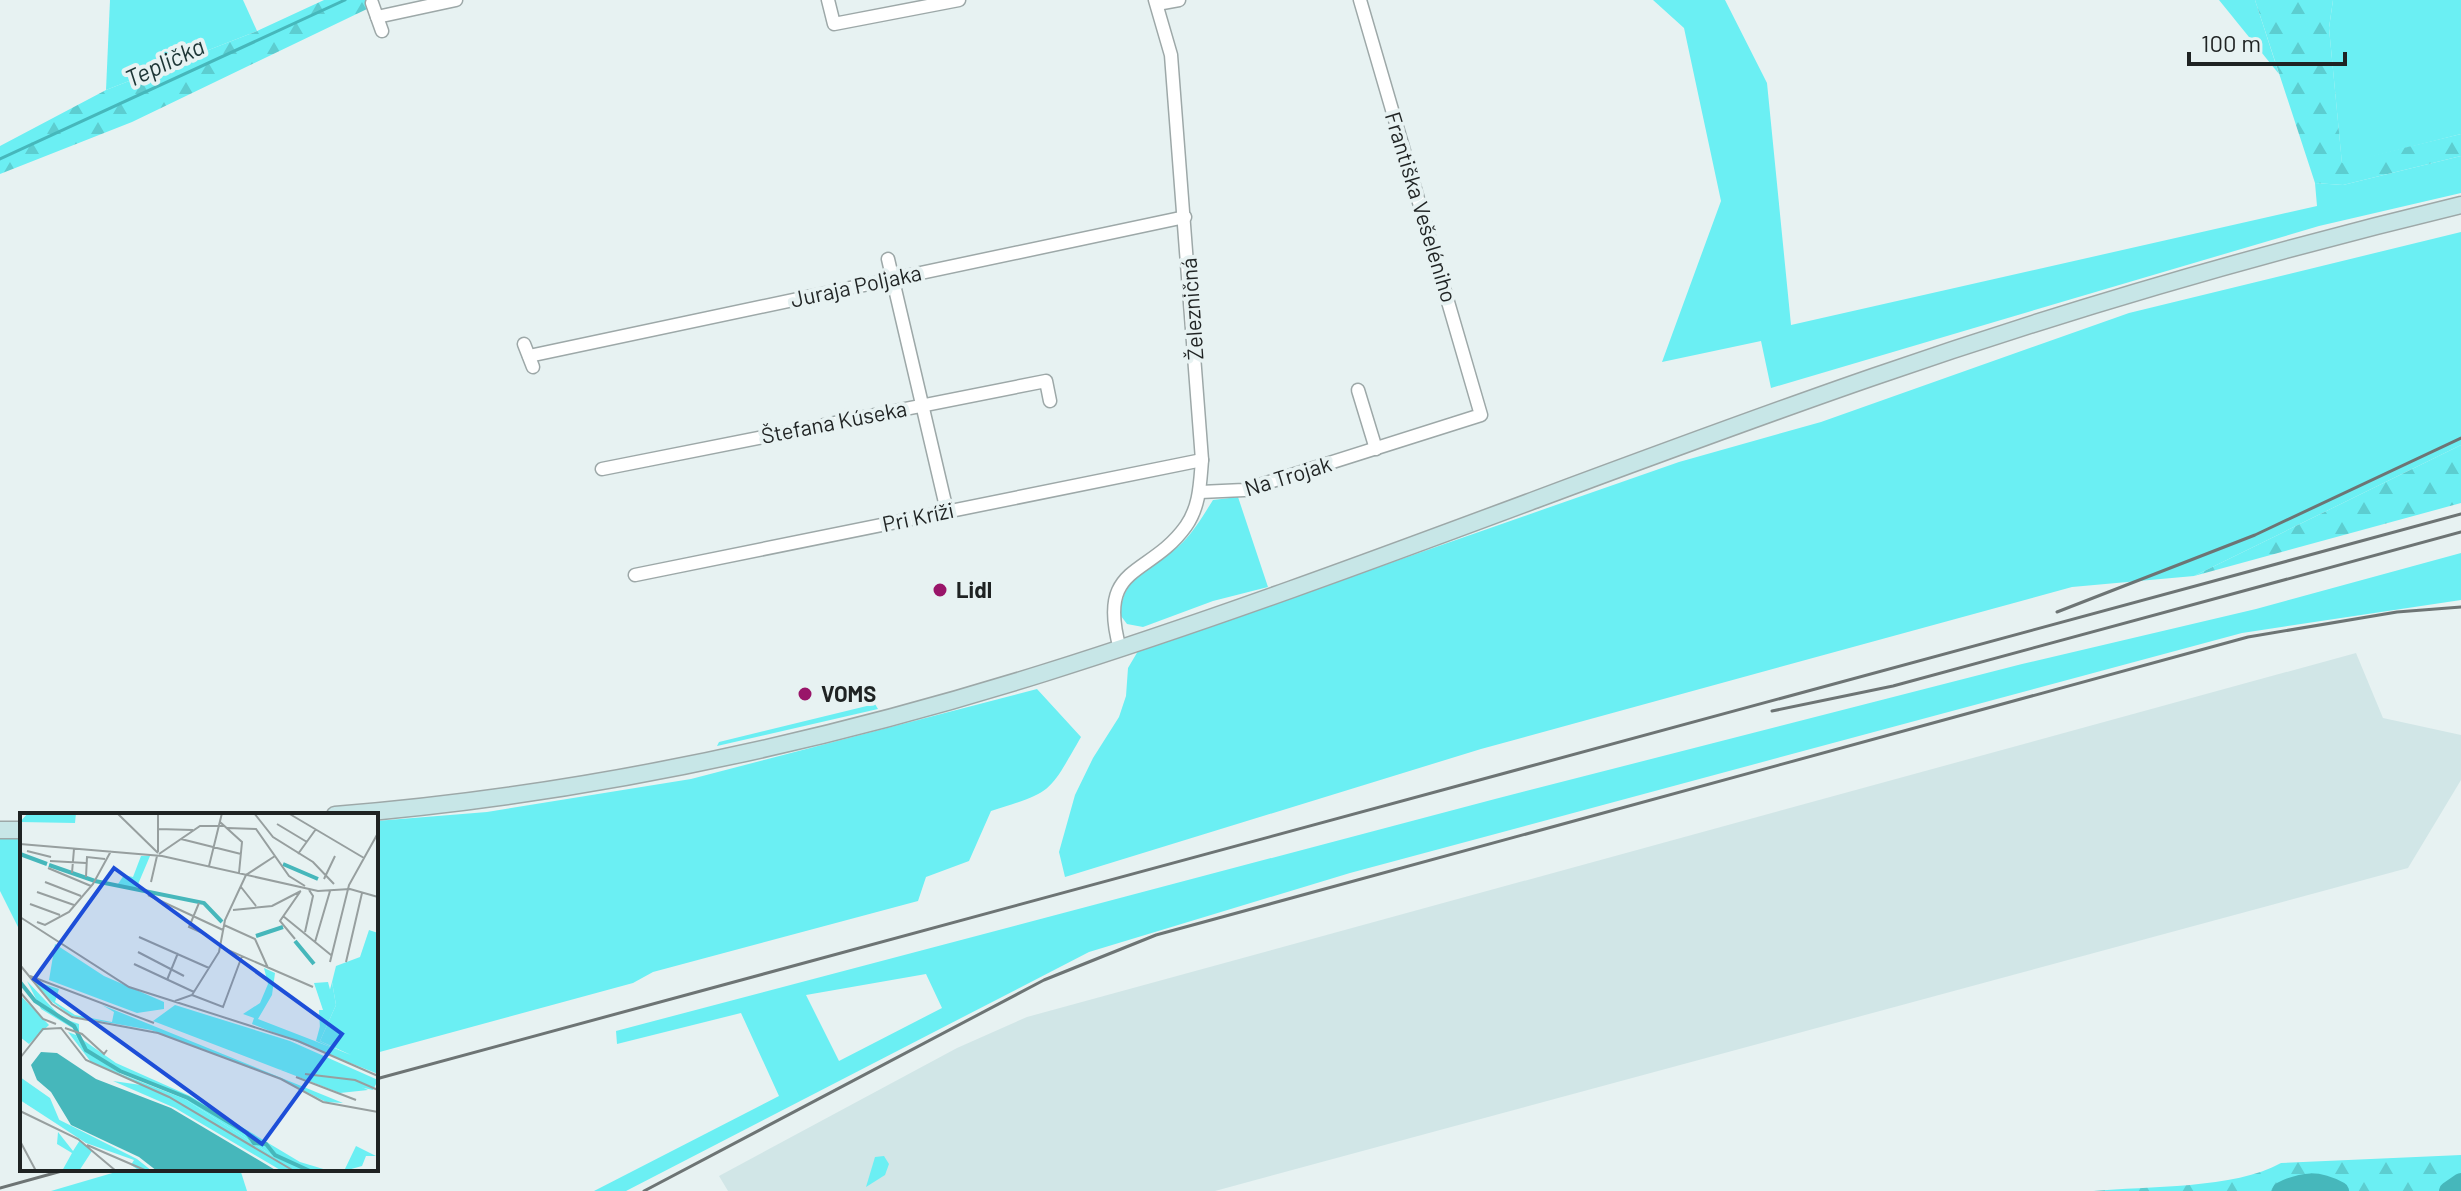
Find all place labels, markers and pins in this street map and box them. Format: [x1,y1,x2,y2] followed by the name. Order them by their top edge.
[956,576,992,602] place label: Lidl
[931,581,949,599] marker: Lidl
[821,680,876,706] place label: VOMS
[796,685,814,703] marker: VOMS

